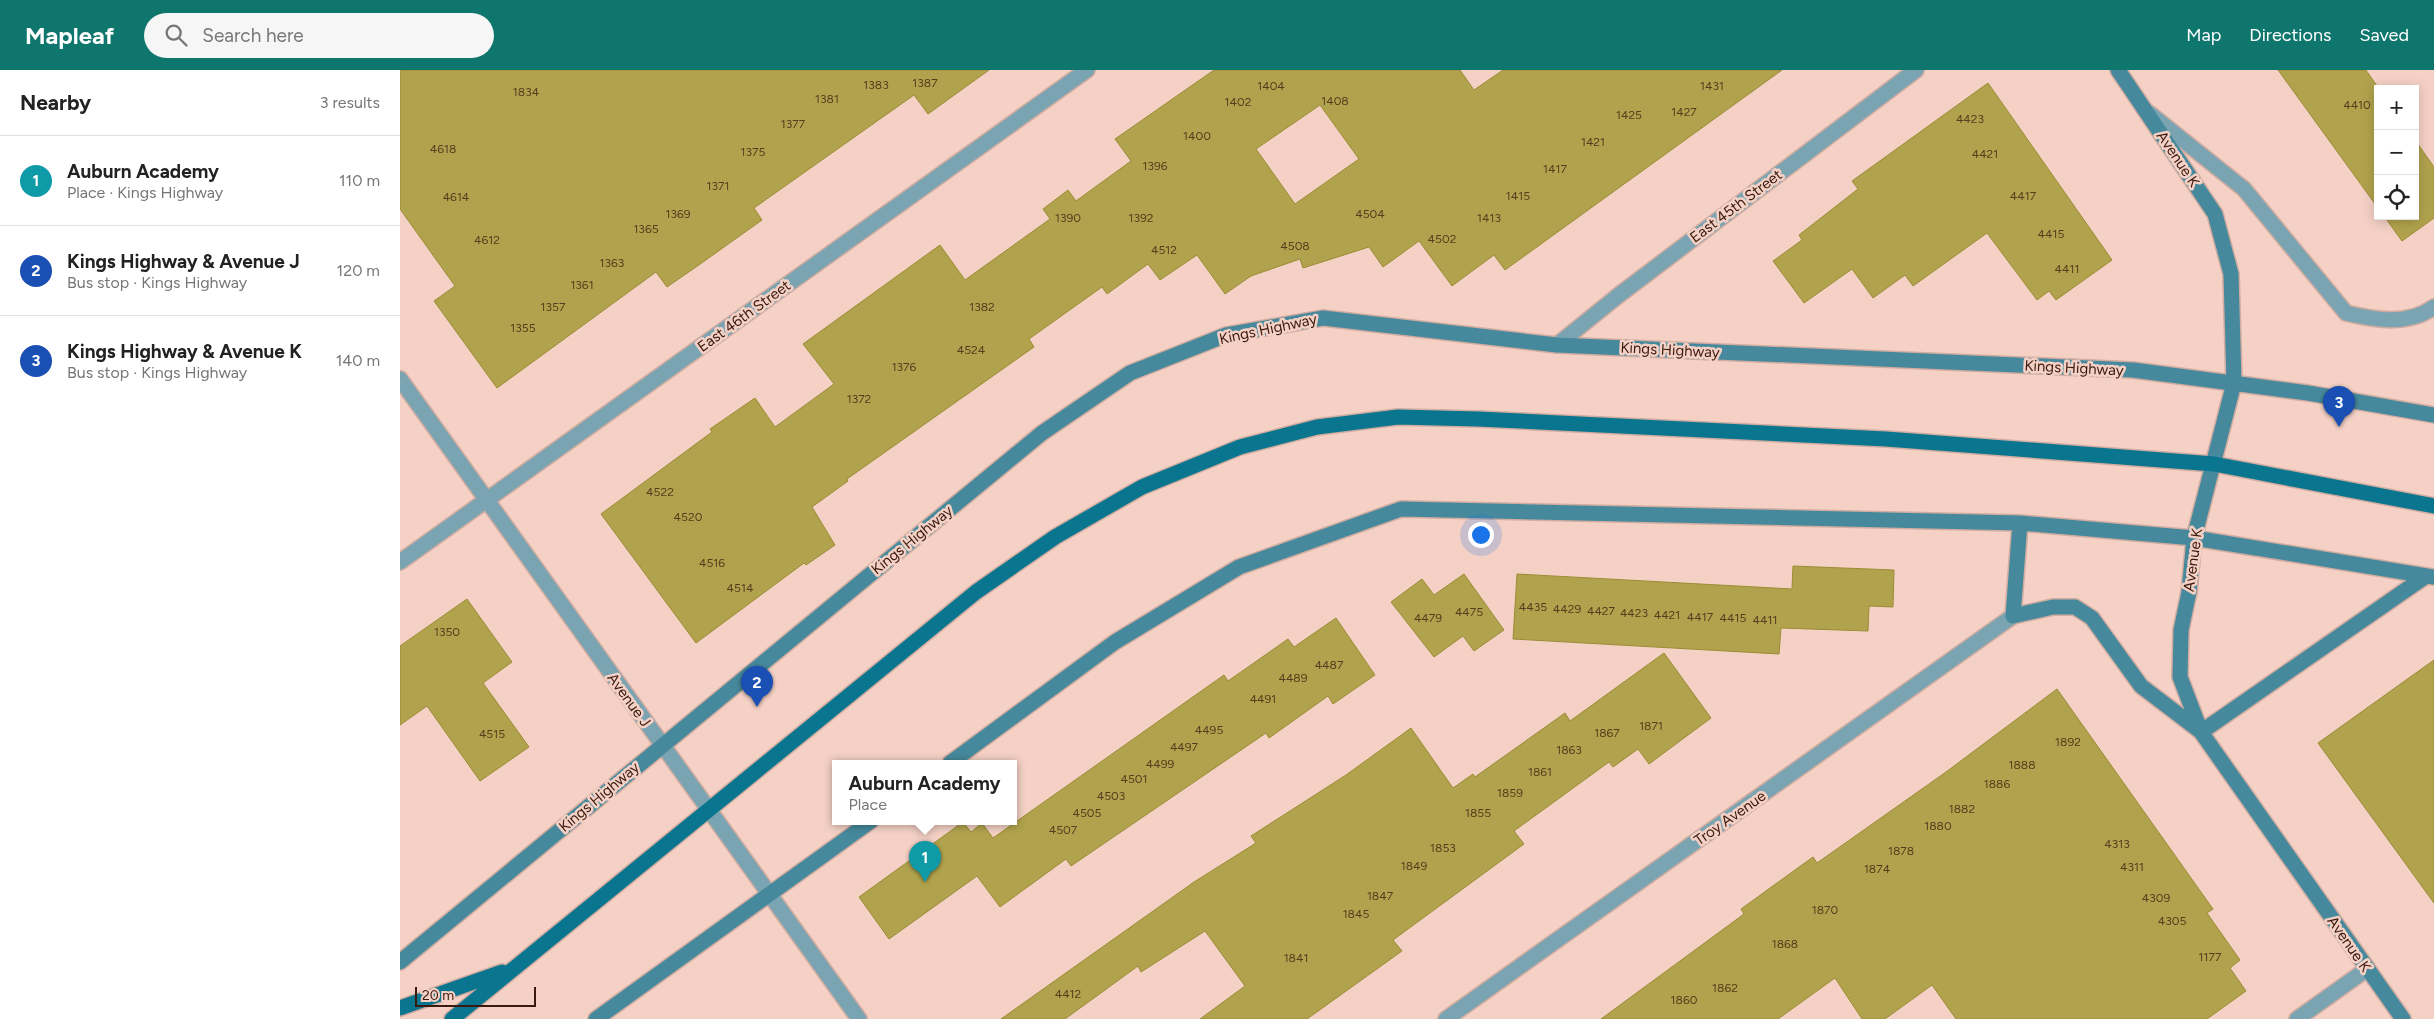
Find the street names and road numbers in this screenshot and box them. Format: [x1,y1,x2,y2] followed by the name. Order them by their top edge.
[2153,128,2204,191] street label: Avenue K
[1686,165,1786,246] street label: East 45th Street
[694,276,794,356] street label: East 46th Street
[1218,310,1319,348] street label: Kings Highway
[1620,338,1720,362] street label: Kings Highway
[2024,356,2124,380] street label: Kings Highway
[868,502,956,578] street label: Kings Highway
[2180,526,2206,593] street label: Avenue K
[603,670,655,730] street label: Avenue J
[555,758,643,836] street label: Kings Highway
[1691,787,1769,849] street label: Troy Avenue
[2323,913,2375,976] street label: Avenue K

